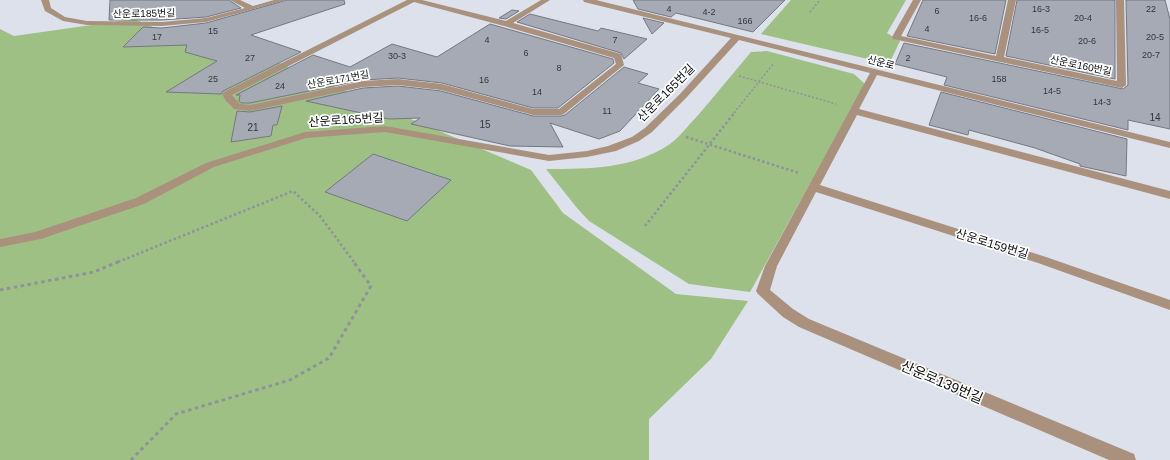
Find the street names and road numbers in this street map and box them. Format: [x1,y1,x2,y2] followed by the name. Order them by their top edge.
[113,7,175,20] street label: 산운로185번길
[866,54,896,71] street label: 산운로
[1049,54,1113,77] street label: 산운로160번길
[634,61,698,125] street label: 산운로165번길
[306,69,370,90] street label: 산운로171번길
[308,110,384,130] street label: 산운로165번길
[954,226,1030,262] street label: 산운로159번길
[898,357,986,407] street label: 산운로139번길

